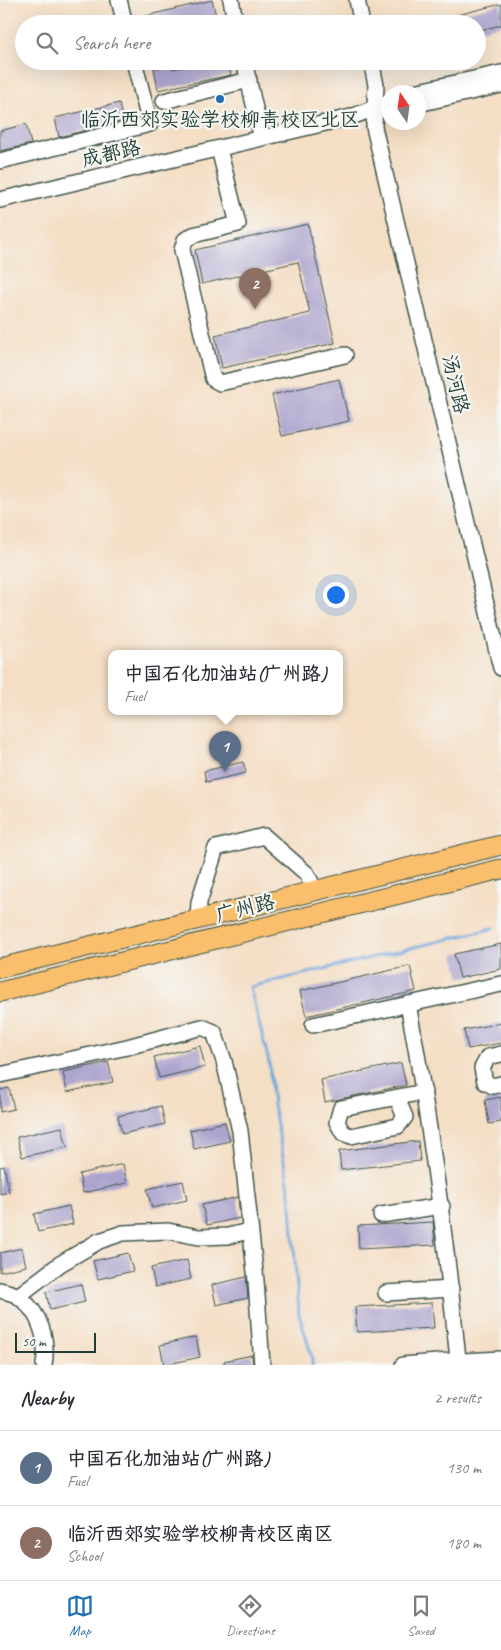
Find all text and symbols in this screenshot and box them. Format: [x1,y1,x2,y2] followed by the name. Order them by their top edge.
[15,15,486,70] search box
[33,29,61,57] icon: search
[73,31,150,55] text: Search here
[381,85,426,130] north arrow
[214,93,226,105] marker: 临沂西郊实验学校柳青校区北区
[80,107,360,132] place label: 临沂西郊实验学校柳青校区北区
[79,134,144,172] street label: 成都路
[239,268,271,309] pin: 2
[437,352,475,417] street label: 汤河路
[323,582,349,608] your location
[108,650,343,715] popup
[124,662,327,686] text: 中国石化加油站(广州路)
[124,686,145,706] text: Fuel
[209,731,241,772] pin: 1
[213,889,278,928] street label: 广州路
[15,1330,96,1353] scale bar
[22,1333,46,1350] text: 50 m
[20,1385,73,1411] text: Nearby
[434,1388,481,1408] text: 2 results
[67,1447,270,1471] text: 中国石化加油站(广州路)
[32,1458,40,1478] text: 1
[447,1458,481,1478] text: 130 m
[67,1471,88,1491] text: Fuel
[67,1522,333,1546] text: 临沂西郊实验学校柳青校区南区
[32,1533,40,1553] text: 2
[447,1533,481,1553] text: 180 m
[67,1546,101,1566] text: School
[66,1592,94,1639] tab: Map
[226,1592,275,1639] tab: Directions
[407,1592,435,1639] tab: Saved

